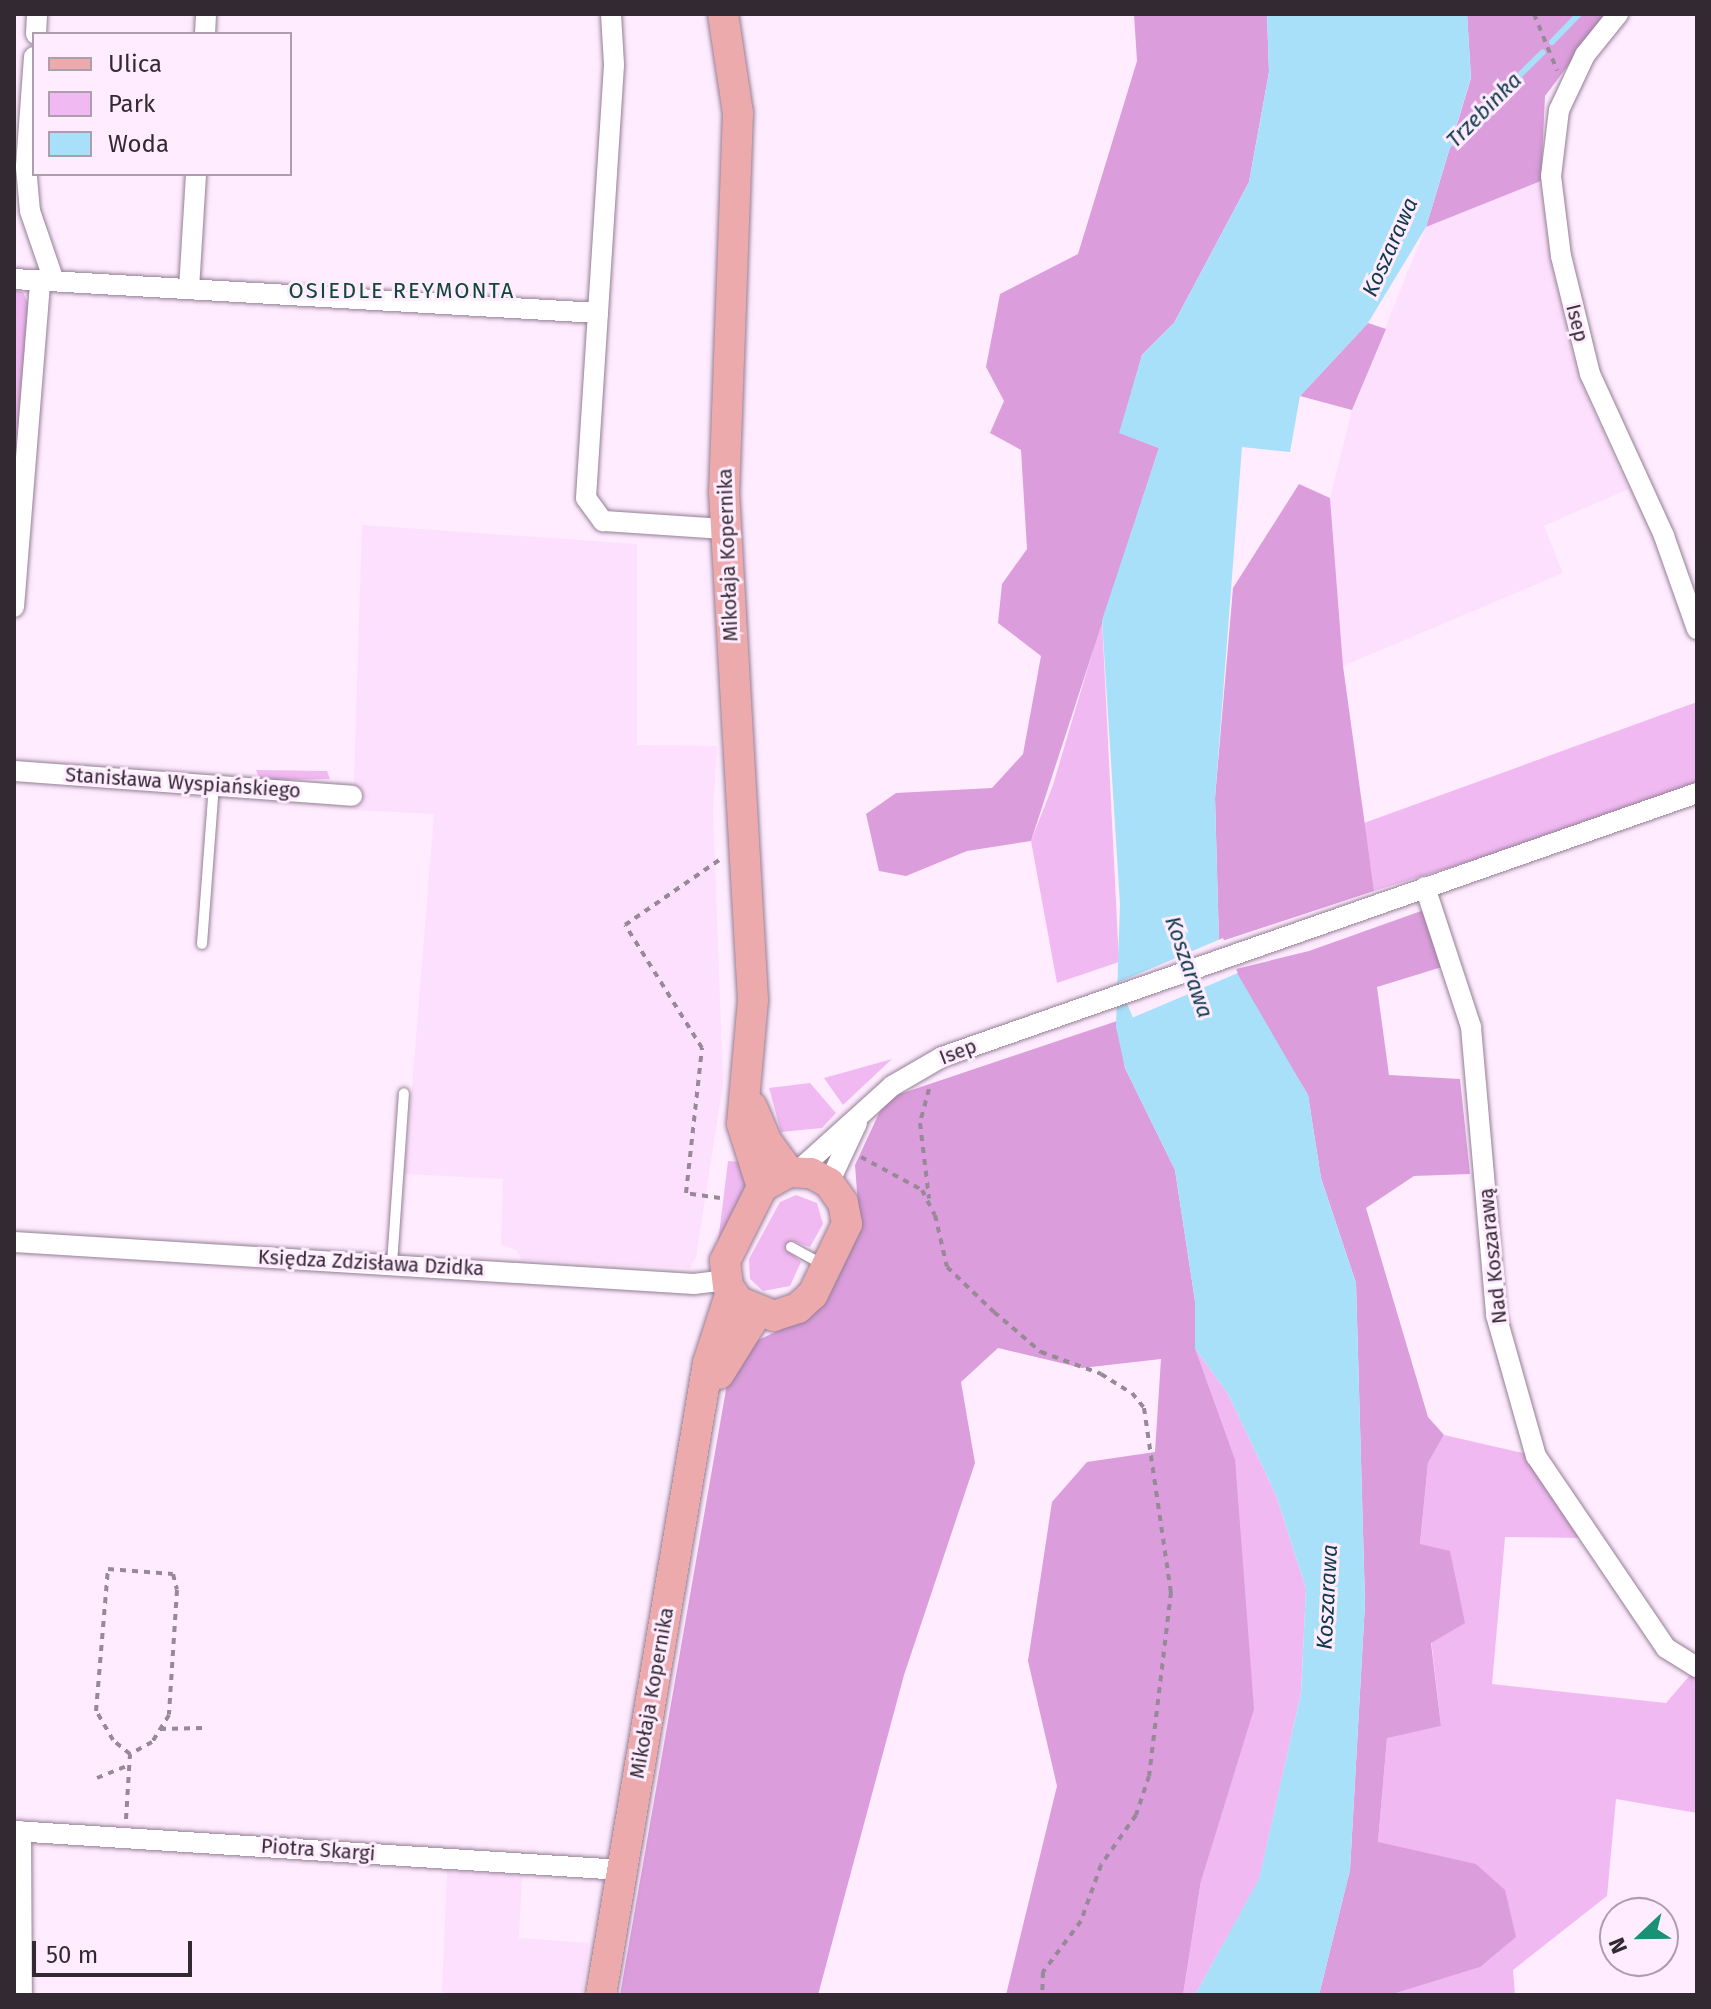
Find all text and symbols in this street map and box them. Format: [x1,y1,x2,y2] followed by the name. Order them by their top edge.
[32,32,292,176] legend
[108,50,162,78] text: Ulica
[1441,67,1527,153] water label: Trzebinka
[108,90,155,118] text: Park
[108,130,169,158] text: Woda
[1356,193,1424,301] water label: Koszarawa
[289,278,515,304] district label: OSIEDLE REYMONTA
[1561,302,1593,344] street label: Isep
[713,468,743,642] street label: Mikołaja Kopernika
[64,763,302,803] street label: Stanisława Wyspiańskiego
[1159,913,1219,1021] water label: Koszarawa
[936,1034,980,1070] street label: Isep
[1474,1187,1512,1325] street label: Nad Koszarawą
[257,1245,485,1281] street label: Księdza Zdzisława Dzidka
[1311,1544,1343,1650] water label: Koszarawa
[625,1606,679,1780] street label: Mikołaja Kopernika
[260,1834,376,1866] street label: Piotra Skargi
[1599,1897,1679,1977] north arrow
[36,1925,196,1975] scale bar
[1603,1934,1633,1957] text: N
[46,1941,98,1969] text: 50 m

